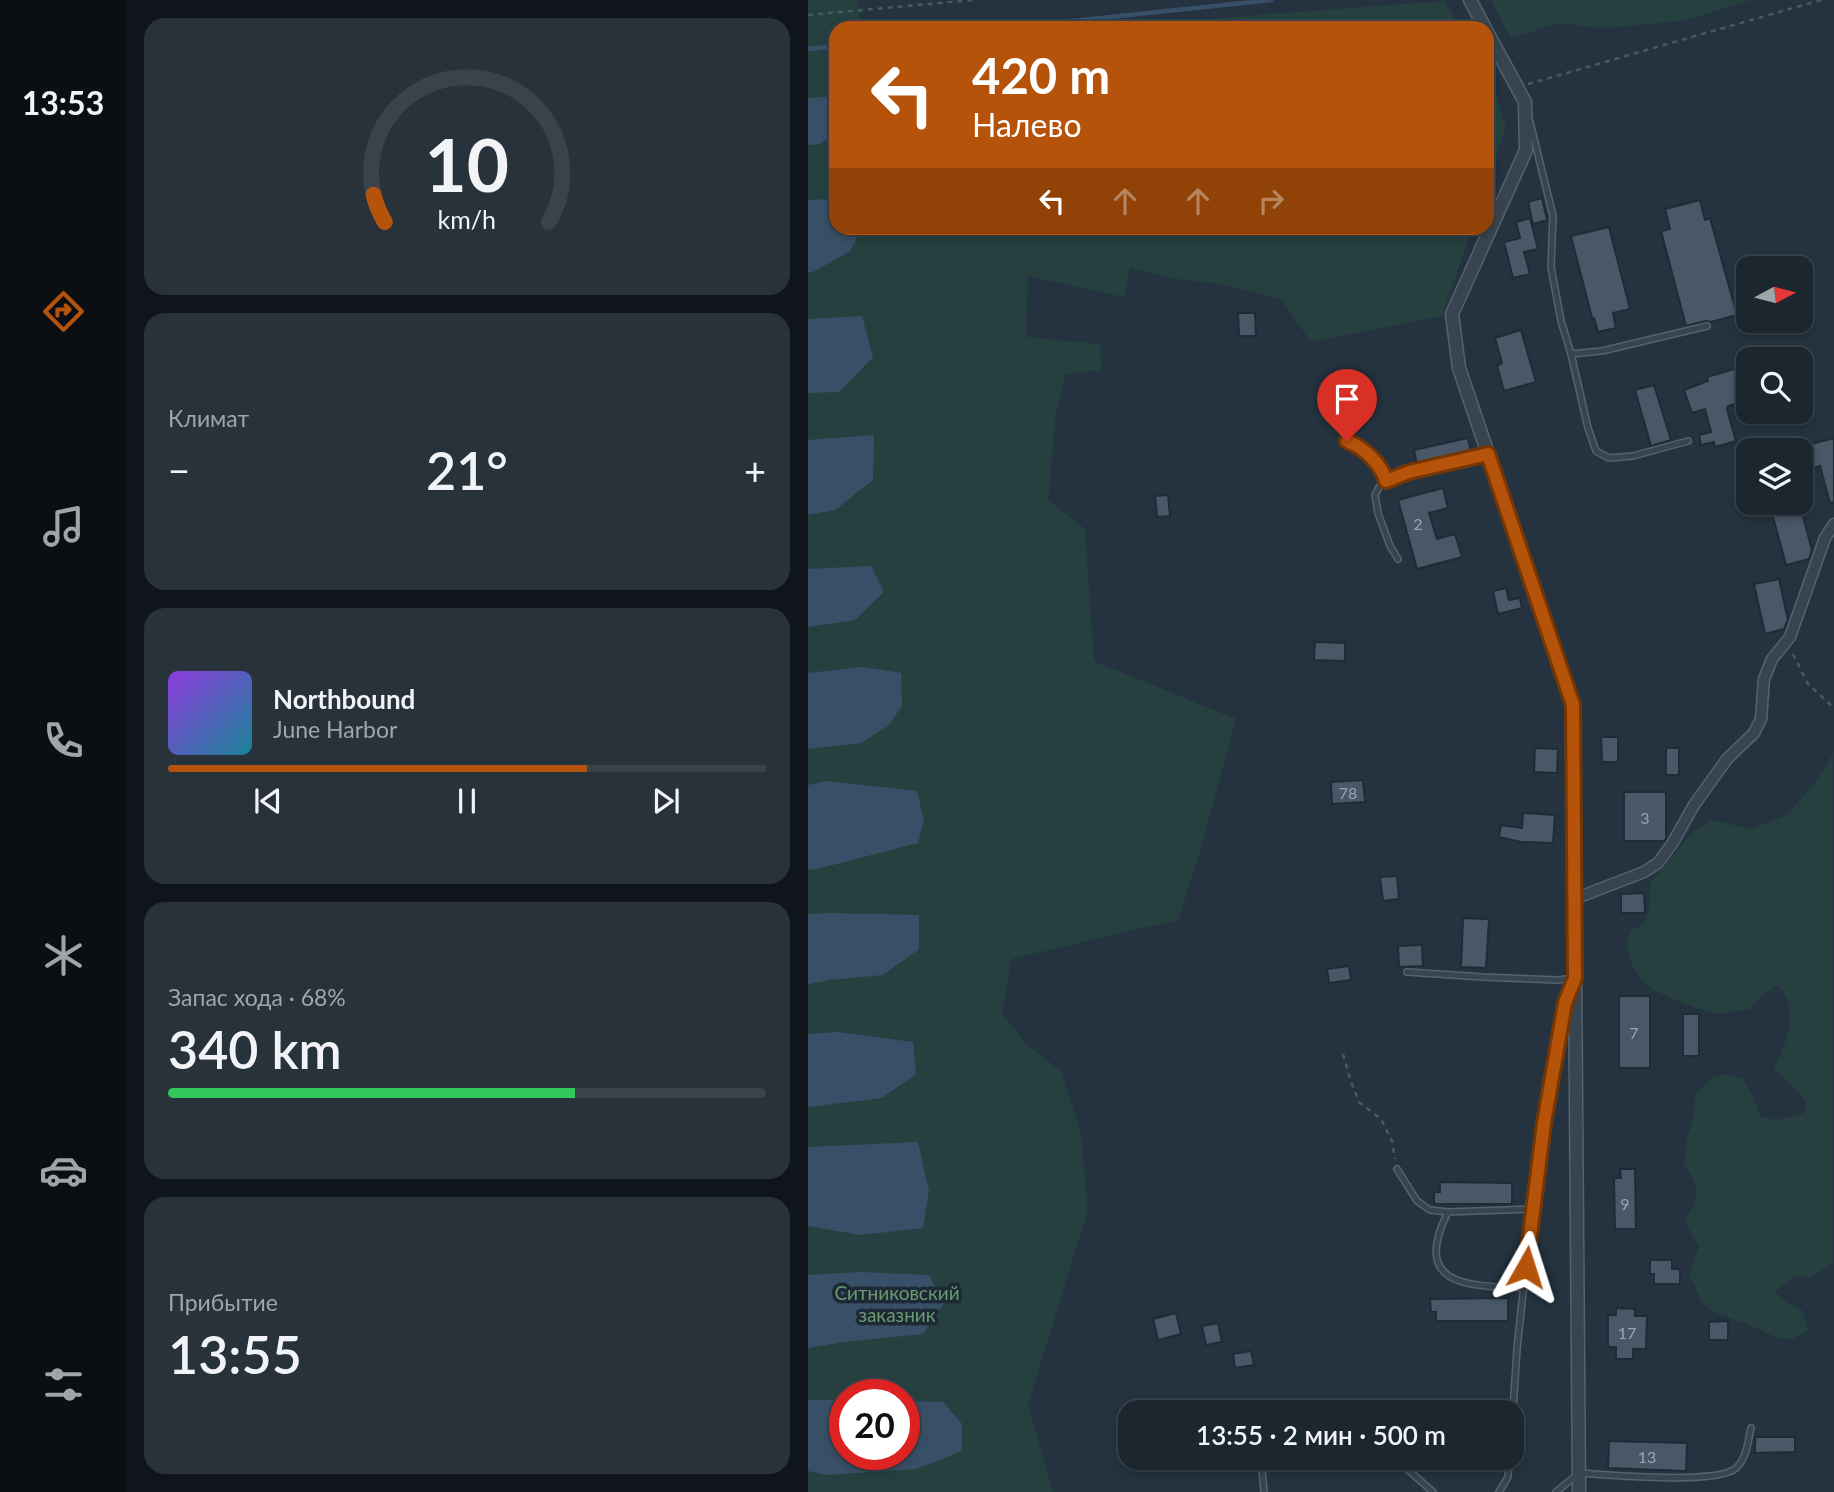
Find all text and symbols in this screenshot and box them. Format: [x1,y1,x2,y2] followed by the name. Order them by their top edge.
[972,46,1110,104] text: 420 m
[857,49,948,140] icon: left
[22,83,104,122] text: 13:53
[972,105,1082,144] text: Налево
[425,121,509,209] text: 10
[1033,182,1071,220] icon: left
[1106,182,1144,220] icon: ahead
[1179,182,1217,220] icon: ahead
[1252,182,1290,220] icon: right
[438,204,496,234] text: km/h
[1736,256,1812,332] north arrow
[1736,256,1813,515] map controls
[39,287,88,336] icon: directions
[1736,347,1813,424] button: search
[1317,369,1377,441] pin
[1328,380,1366,418] icon: arrive
[168,404,249,432] text: Климат
[1736,438,1813,515] button: layers
[426,439,508,501] text: 21°
[168,447,190,493] text: −
[744,447,766,493] text: +
[39,502,88,551] icon: music
[1413,514,1423,533] house number: 2
[273,683,415,715] text: Northbound
[273,715,397,743] text: June Harbor
[39,716,88,765] icon: phone
[249,782,287,820] icon: previous
[448,782,486,820] icon: pause
[647,782,685,820] icon: next
[1339,783,1357,802] house number: 78
[1640,808,1650,827] house number: 3
[39,931,88,980] icon: climate
[168,983,346,1011] text: Запас хода · 68%
[168,1018,342,1080] text: 340 km
[1629,1023,1639,1042] house number: 7
[39,1146,88,1195] icon: car
[1620,1194,1630,1213] house number: 9
[1489,1230,1563,1304] position arrow
[834,1281,960,1326] park label: Ситниковский заказник
[168,1288,278,1316] text: Прибытие
[168,1323,302,1385] text: 13:55
[1618,1323,1636,1342] house number: 17
[39,1360,88,1409] icon: filters
[829,1379,920,1470] speed limit sign: 20
[1196,1419,1446,1451] text: 13:55 · 2 мин · 500 m
[1638,1447,1656,1466] house number: 13

